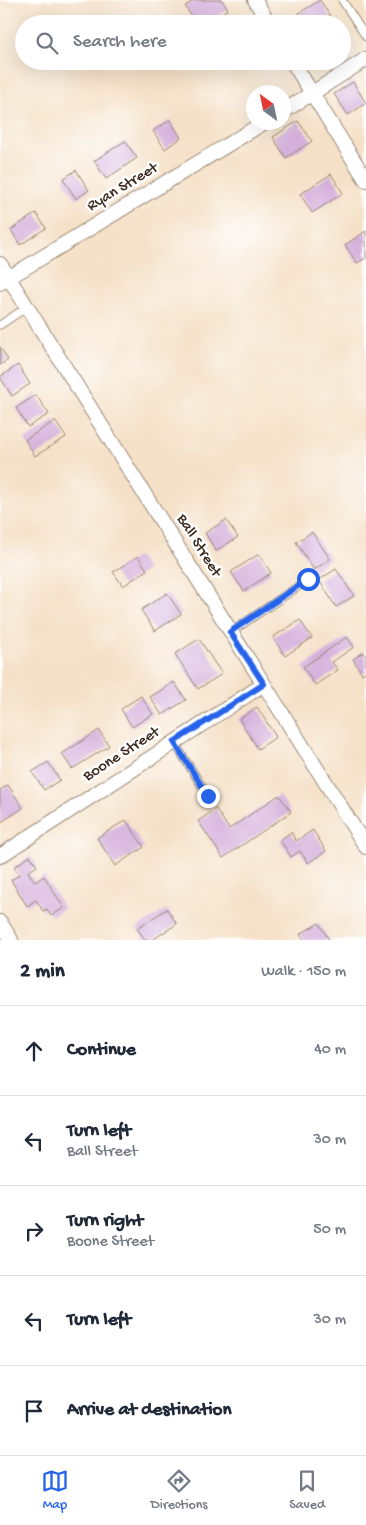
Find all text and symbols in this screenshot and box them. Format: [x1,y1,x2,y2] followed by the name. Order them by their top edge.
[15,15,351,70] search box
[33,29,61,57] icon: search
[73,31,167,54] text: Search here
[246,85,291,130] north arrow
[84,159,163,217] street label: Ryan Street
[171,510,226,582] street label: Ball Street
[297,568,320,591] route start
[79,723,165,787] street label: Boone Street
[197,785,220,808] route end
[20,960,65,985] text: 2 min
[261,963,346,982] text: Walk · 150 m
[20,1037,48,1065] icon: ahead
[67,1039,136,1062] text: Continue
[314,1041,346,1060] text: 40 m
[67,1120,131,1143] text: Turn left
[20,1127,48,1155] icon: left
[313,1131,346,1150] text: 30 m
[67,1143,138,1162] text: Ball Street
[67,1210,143,1233] text: Turn right
[20,1217,48,1245] icon: right
[313,1221,346,1240] text: 50 m
[67,1233,154,1252] text: Boone Street
[20,1307,48,1335] icon: left
[67,1309,131,1332] text: Turn left
[313,1311,346,1330] text: 30 m
[20,1397,48,1425] icon: arrive
[67,1399,231,1422] text: Arrive at destination
[41,1467,69,1514] tab: Map
[151,1467,208,1514] tab: Directions
[289,1467,325,1514] tab: Saved

